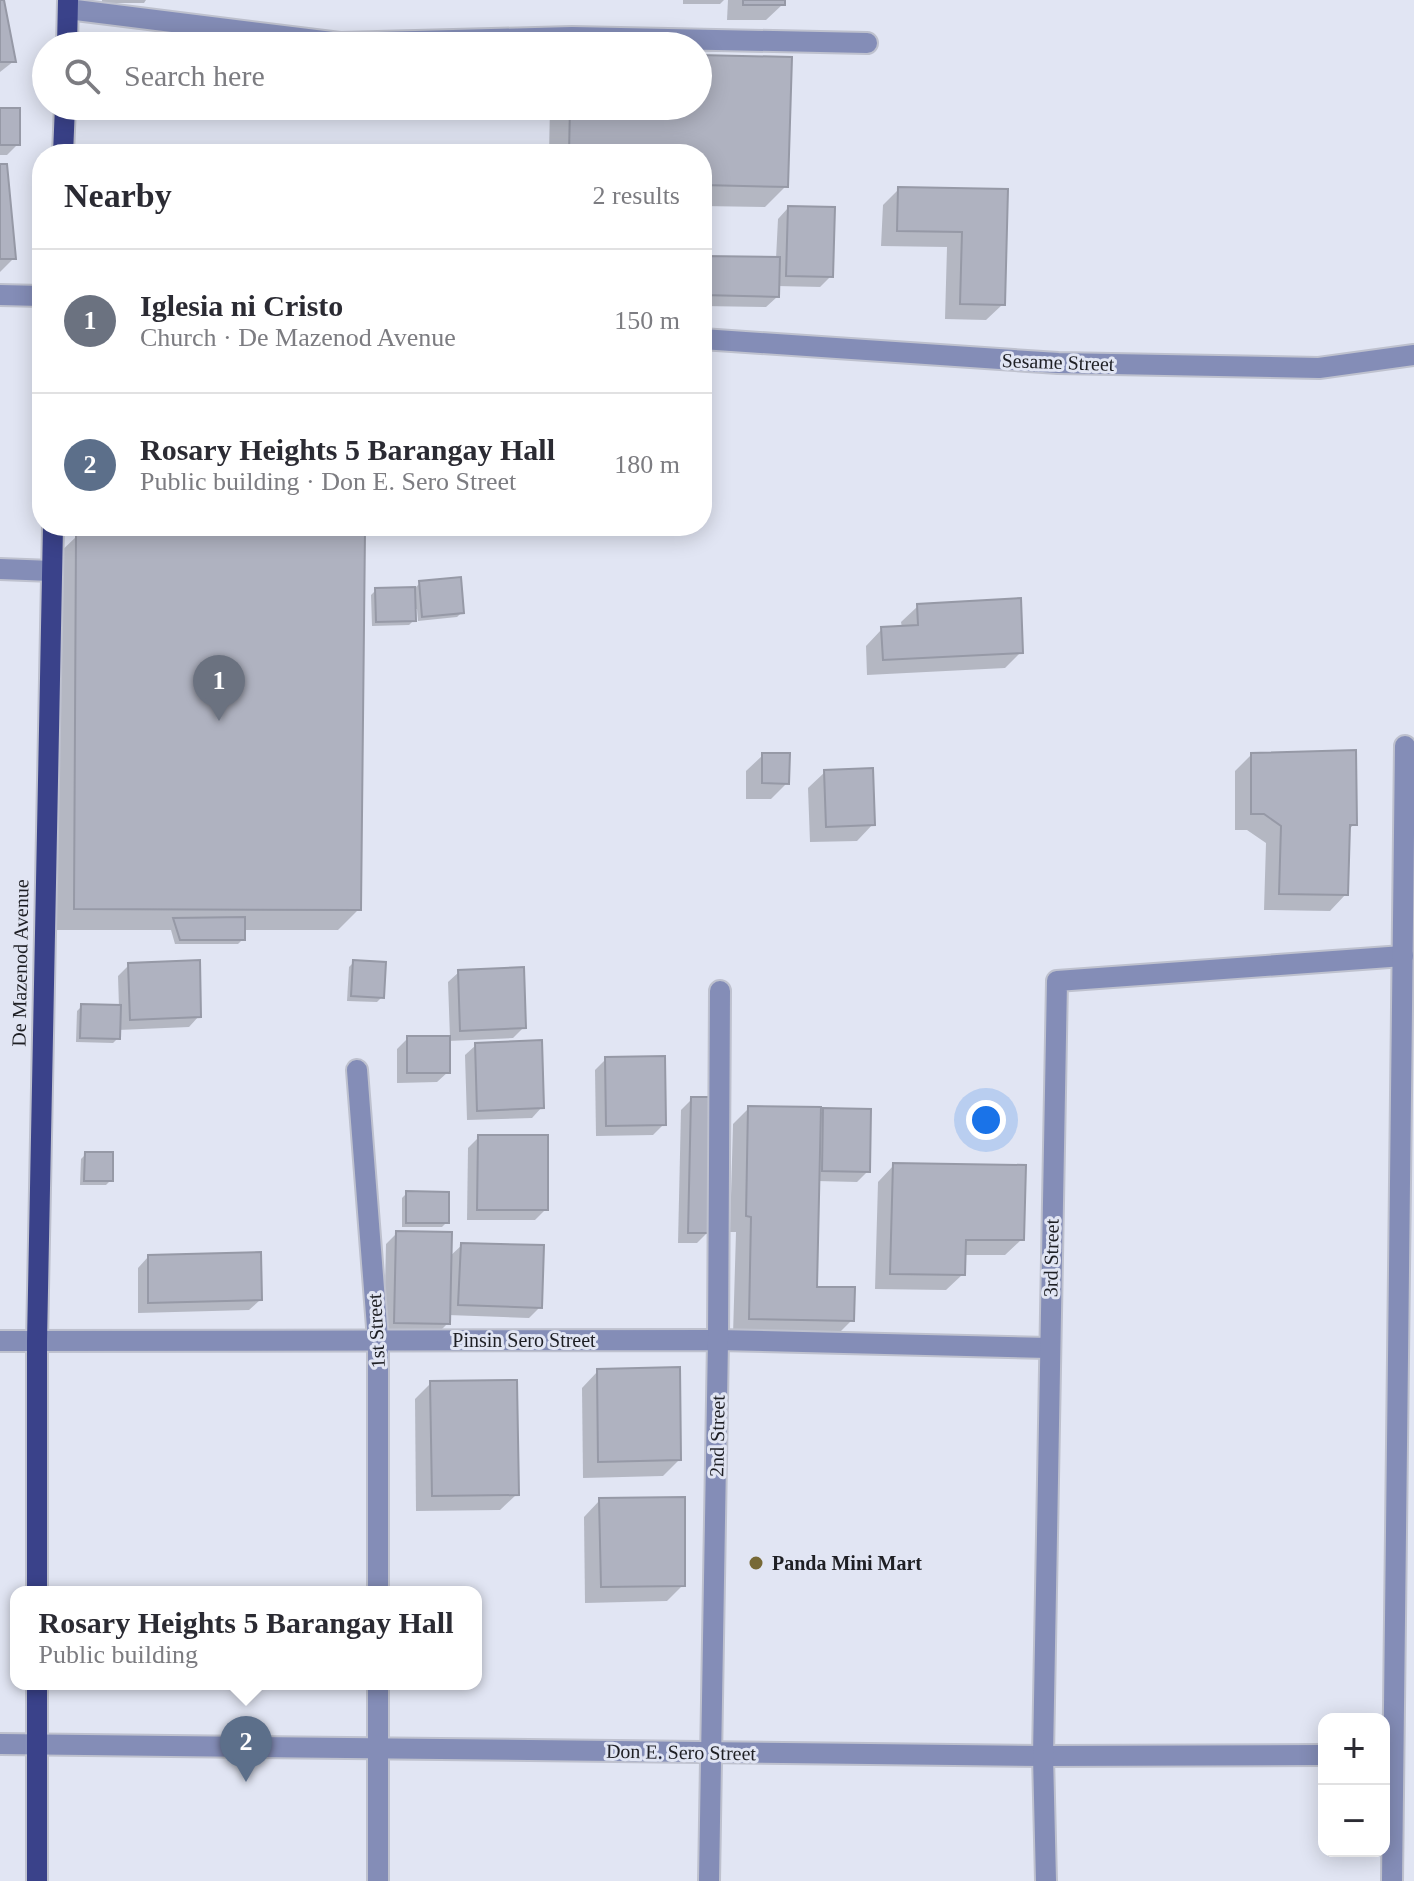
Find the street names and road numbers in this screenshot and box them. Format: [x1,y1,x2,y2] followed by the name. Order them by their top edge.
[1001,349,1115,375] street label: Sesame Street
[8,879,32,1047] street label: De Mazenod Avenue
[1039,1218,1063,1297] street label: 3rd Street
[363,1293,389,1369] street label: 1st Street
[452,1329,596,1351] street label: Pinsin Sero Street
[705,1395,729,1477] street label: 2nd Street
[606,1740,757,1764] street label: Don E. Sero Street

